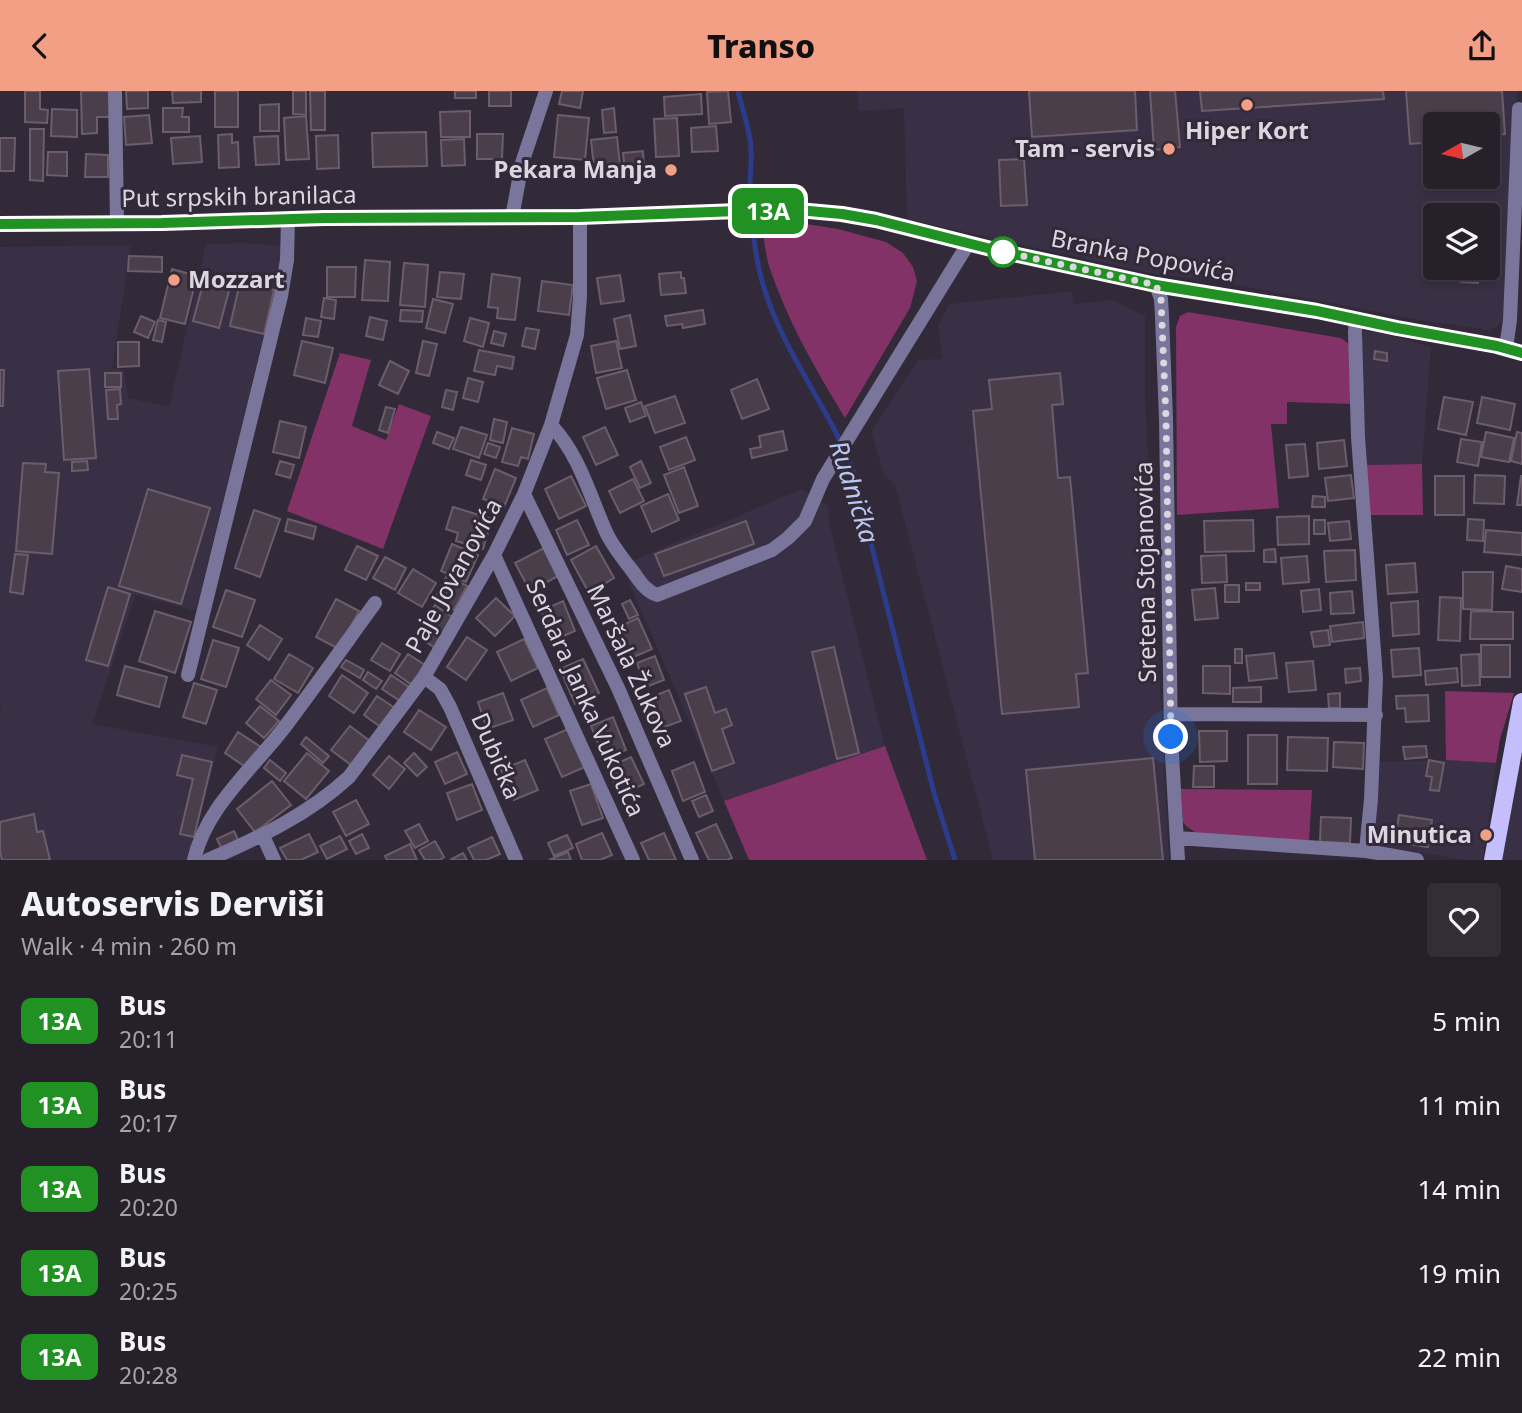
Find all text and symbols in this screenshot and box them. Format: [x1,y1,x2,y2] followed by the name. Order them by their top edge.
[707,24,815,67] text: Transo
[21,27,59,65] icon: back
[1463,27,1501,65] icon: share
[1239,97,1255,113] marker: Hiper Kort
[1423,112,1500,189] north arrow
[1423,112,1500,280] map controls
[1185,113,1309,146] place label: Hiper Kort
[1015,131,1155,164] place label: Tam - servis
[1161,141,1177,157] marker: Tam - servis
[494,152,657,185] place label: Pekara Manja
[663,162,679,178] marker: Pekara Manja
[121,177,357,214] street label: Put srpskih branilaca
[728,188,808,234] line badge: 13A
[746,194,790,227] text: 13A
[1423,203,1500,280] button: layers
[1048,220,1238,289] street label: Branka Popovića
[988,237,1018,267] unlabelled marker
[188,262,285,295] place label: Mozzart
[166,272,182,288] marker: Mozzart
[821,436,889,548] water label: Rudnička
[1126,461,1163,683] street label: Sretena Stojanovića
[396,492,509,659] street label: Paje Jovanovića
[519,573,654,822] street label: Serdara Janka Vukotića
[580,578,685,753] street label: Maršala Žukova
[464,707,530,804] street label: Dubička
[1153,719,1188,754] your location
[1367,817,1472,850] place label: Minutica
[1478,827,1494,843] marker: Minutica
[21,881,325,926] text: Autoservis Derviši
[1427,883,1501,957] button: heart
[21,930,237,962] text: Walk · 4 min · 260 m
[119,987,166,1023] text: Bus
[1432,1003,1501,1039] text: 5 min
[37,1004,82,1037] text: 13A
[119,1023,178,1055] text: 20:11
[119,1071,166,1107] text: Bus
[1417,1087,1501,1123] text: 11 min
[37,1088,82,1121] text: 13A
[119,1107,178,1139] text: 20:17
[119,1155,166,1191] text: Bus
[1417,1171,1501,1207] text: 14 min
[37,1172,82,1205] text: 13A
[119,1191,178,1223] text: 20:20
[119,1239,166,1275] text: Bus
[1417,1255,1501,1291] text: 19 min
[37,1256,82,1289] text: 13A
[119,1275,178,1307] text: 20:25
[119,1323,166,1359] text: Bus
[1417,1339,1501,1375] text: 22 min
[37,1340,82,1373] text: 13A
[119,1359,178,1391] text: 20:28

